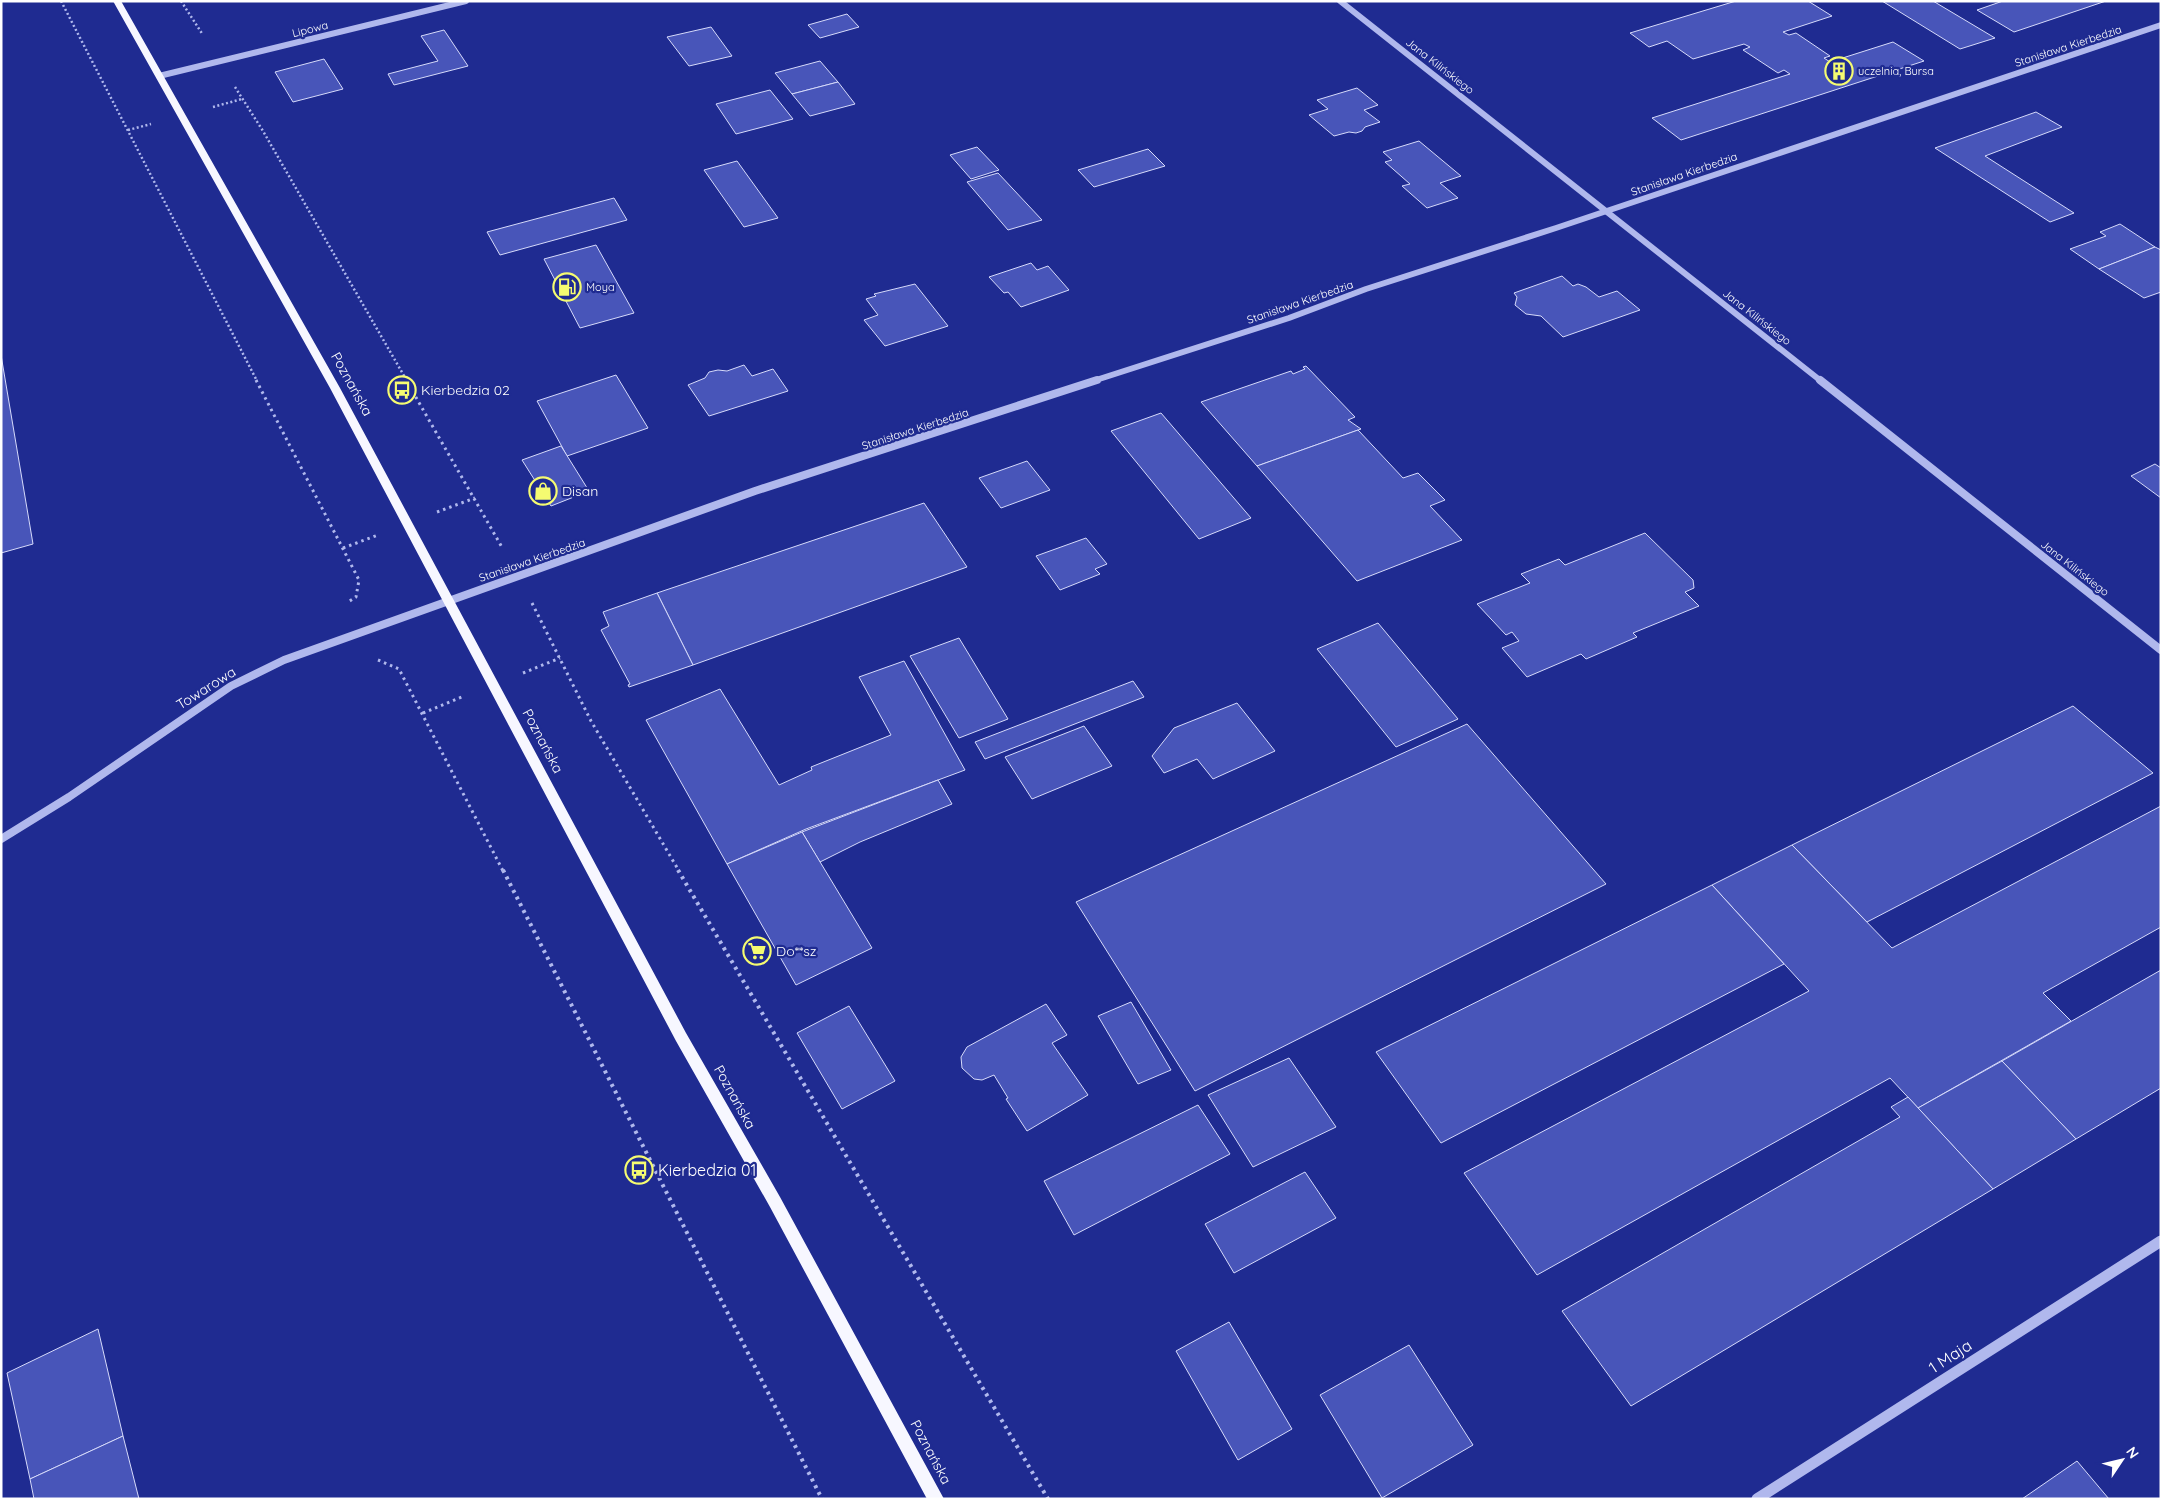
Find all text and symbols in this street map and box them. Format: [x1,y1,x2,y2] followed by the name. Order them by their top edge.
[291,18,329,40] street label: Lipowa
[2013,22,2123,70] street label: Stanisława Kierbedzia
[1403,35,1477,97] street label: Jana Kilińskiego
[1824,56,1854,86] building icon: uczelnia, Bursa
[1858,64,1934,78] place label: uczelnia, Bursa
[1629,149,1739,199] street label: Stanisława Kierbedzia
[552,272,582,302] fuel station icon: Moya
[1245,277,1355,327] street label: Stanisława Kierbedzia
[586,280,615,294] place label: Moya
[1720,286,1794,348] street label: Jana Kilińskiego
[327,349,377,419] street label: Poznańska
[387,375,417,405] bus stop icon: Kierbedzia 02
[421,381,510,399] place label: Kierbedzia 02
[860,405,970,453] street label: Stanisława Kierbedzia
[528,476,558,506] shop icon: Disan
[562,482,598,500] place label: Disan
[477,535,587,585] street label: Stanisława Kierbedzia
[2038,537,2112,599] street label: Jana Kilińskiego
[173,663,239,713] street label: Towarowa
[519,706,567,776] street label: Poznańska
[742,936,772,966] supermarket icon: Do**sz
[776,942,817,960] place label: Do**sz
[710,1062,760,1132] street label: Poznańska
[624,1155,654,1185] bus stop icon: Kierbedzia 01
[658,1160,756,1180] place label: Kierbedzia 01
[1925,1335,1975,1377] street label: 1 Maja
[907,1417,955,1487] street label: Poznańska
[2097,1435,2147,1485] north arrow
[2122,1443,2143,1462] text: N

